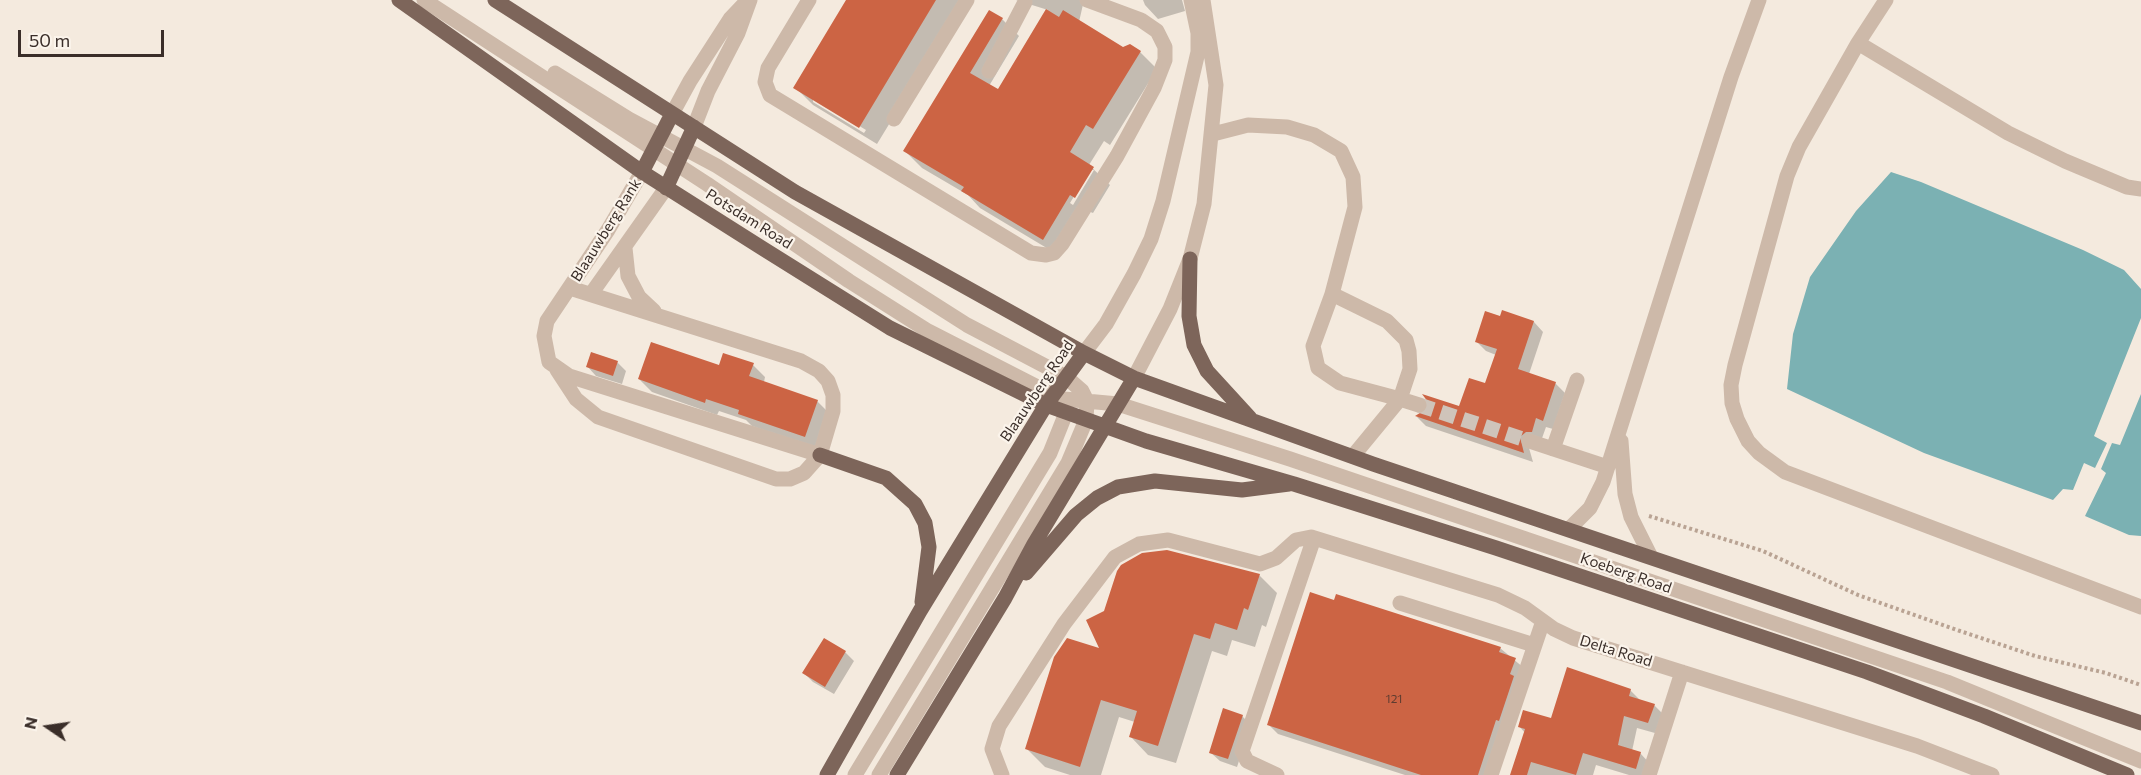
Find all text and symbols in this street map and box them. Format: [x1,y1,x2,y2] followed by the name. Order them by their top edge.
[21,18,166,56] scale bar
[29,29,70,51] text: 50 m
[567,175,645,285] street label: Blaauwberg Rank
[702,185,796,253] street label: Potsdam Road
[996,337,1078,445] street label: Blaauwberg Road
[1578,549,1674,597] street label: Koeberg Road
[1578,631,1654,671] street label: Delta Road
[1386,692,1402,706] house number: 121
[18,697,78,757] north arrow
[19,715,41,731] text: N

